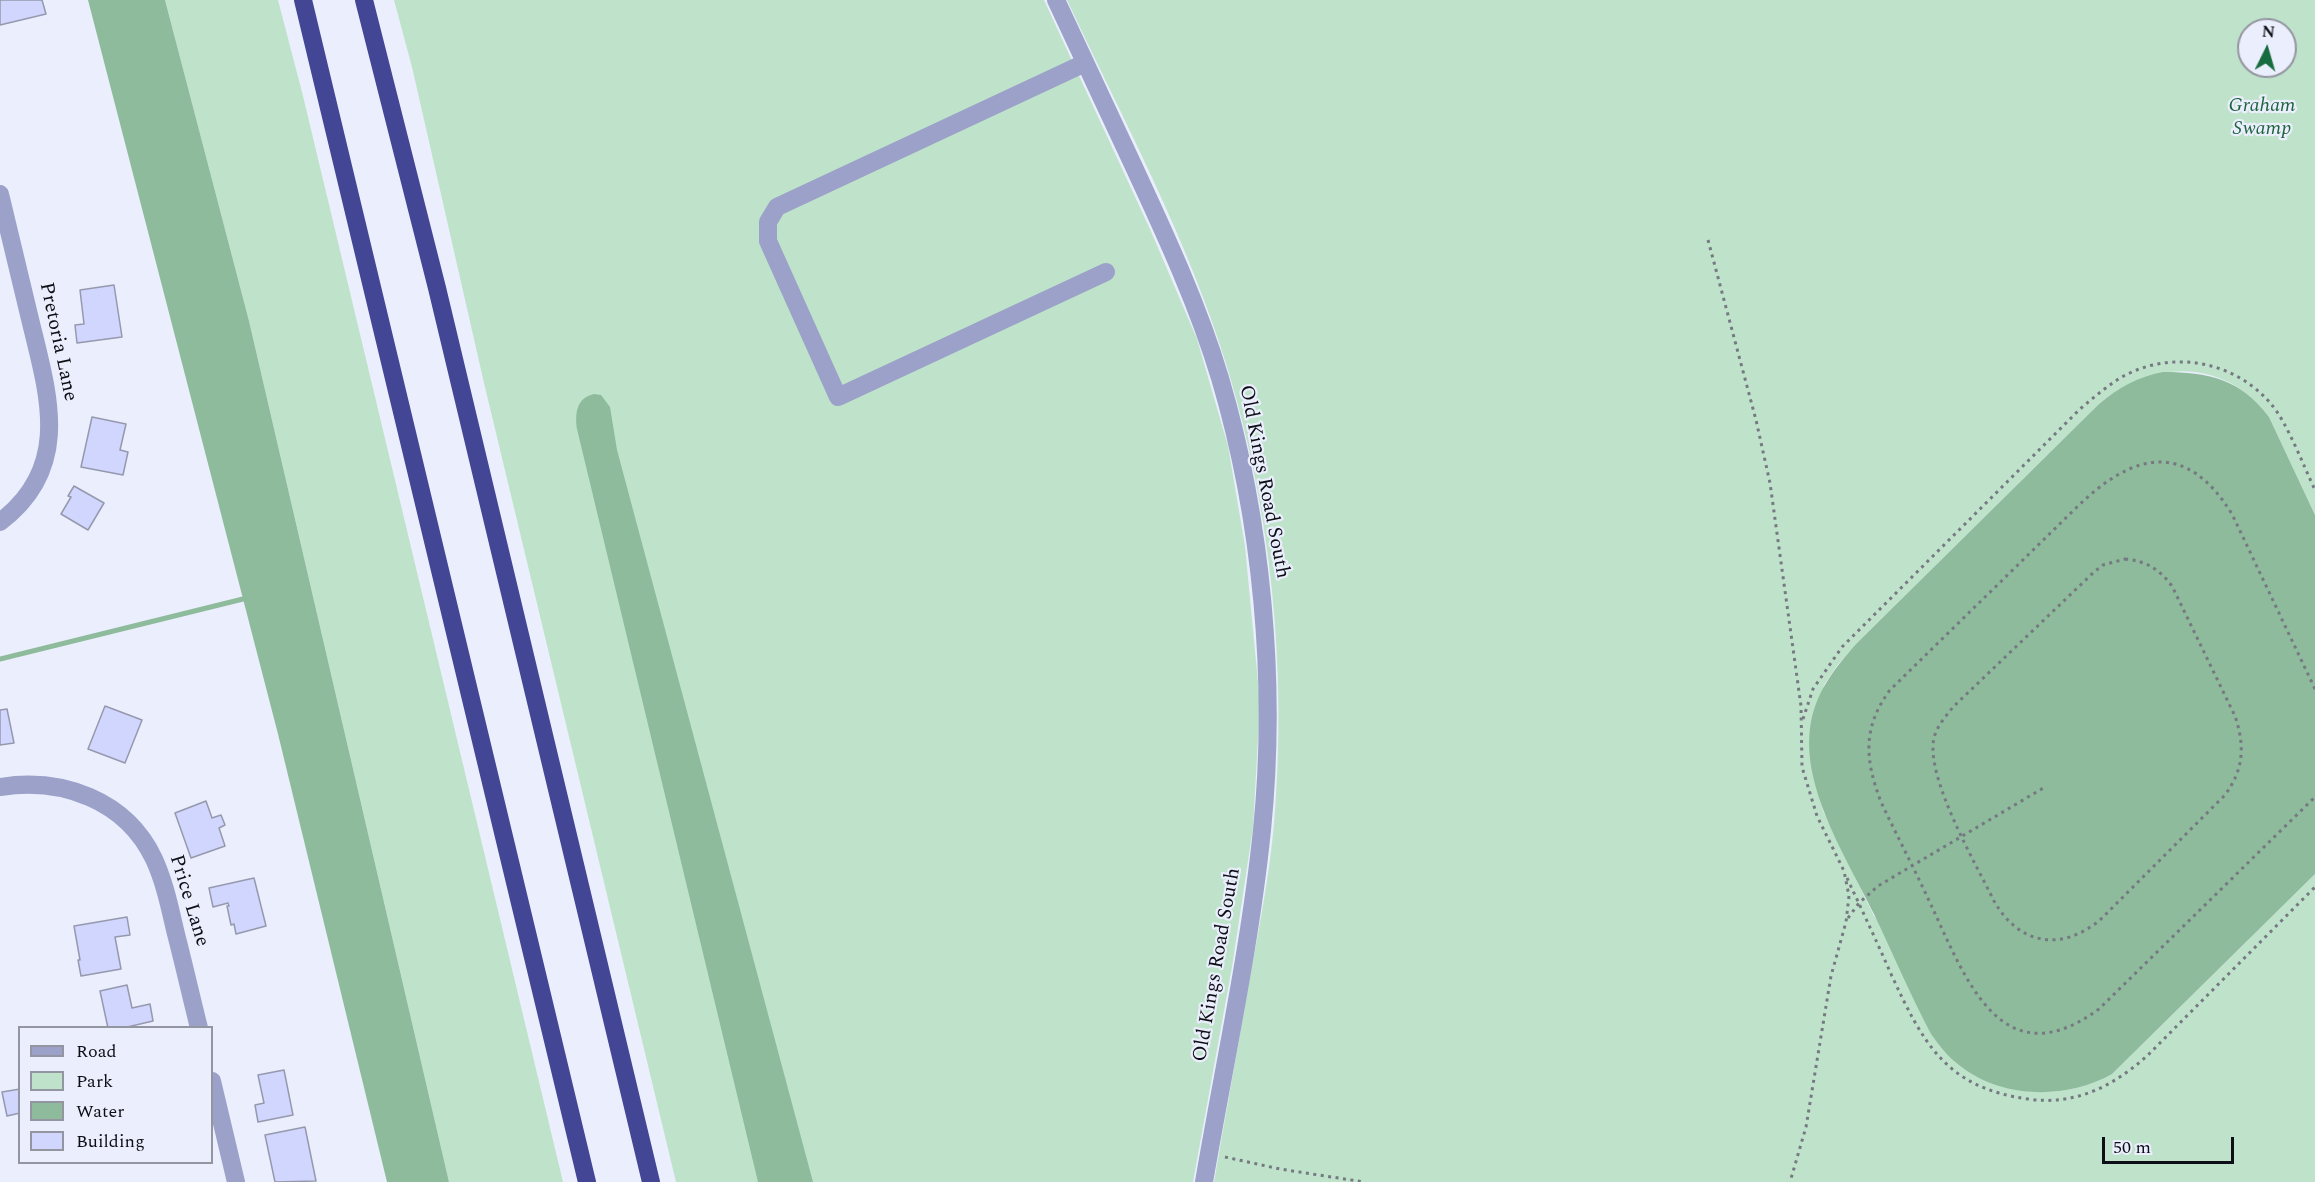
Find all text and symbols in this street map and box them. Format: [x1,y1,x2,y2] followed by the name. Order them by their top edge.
[2237,18,2297,78] north arrow
[2261,20,2276,45] text: N
[2229,95,2295,142] park label: Graham Swamp
[33,280,81,404] street label: Pretoria Lane
[1232,383,1294,581] street label: Old Kings Road South
[163,852,213,950] street label: Price Lane
[1189,866,1247,1064] street label: Old Kings Road South
[18,1026,213,1164] legend
[76,1038,117,1065] text: Road
[76,1068,113,1095] text: Park
[76,1098,124,1125] text: Water
[2105,1125,2237,1163] scale bar
[76,1128,145,1155] text: Building
[2113,1134,2151,1161] text: 50 m

